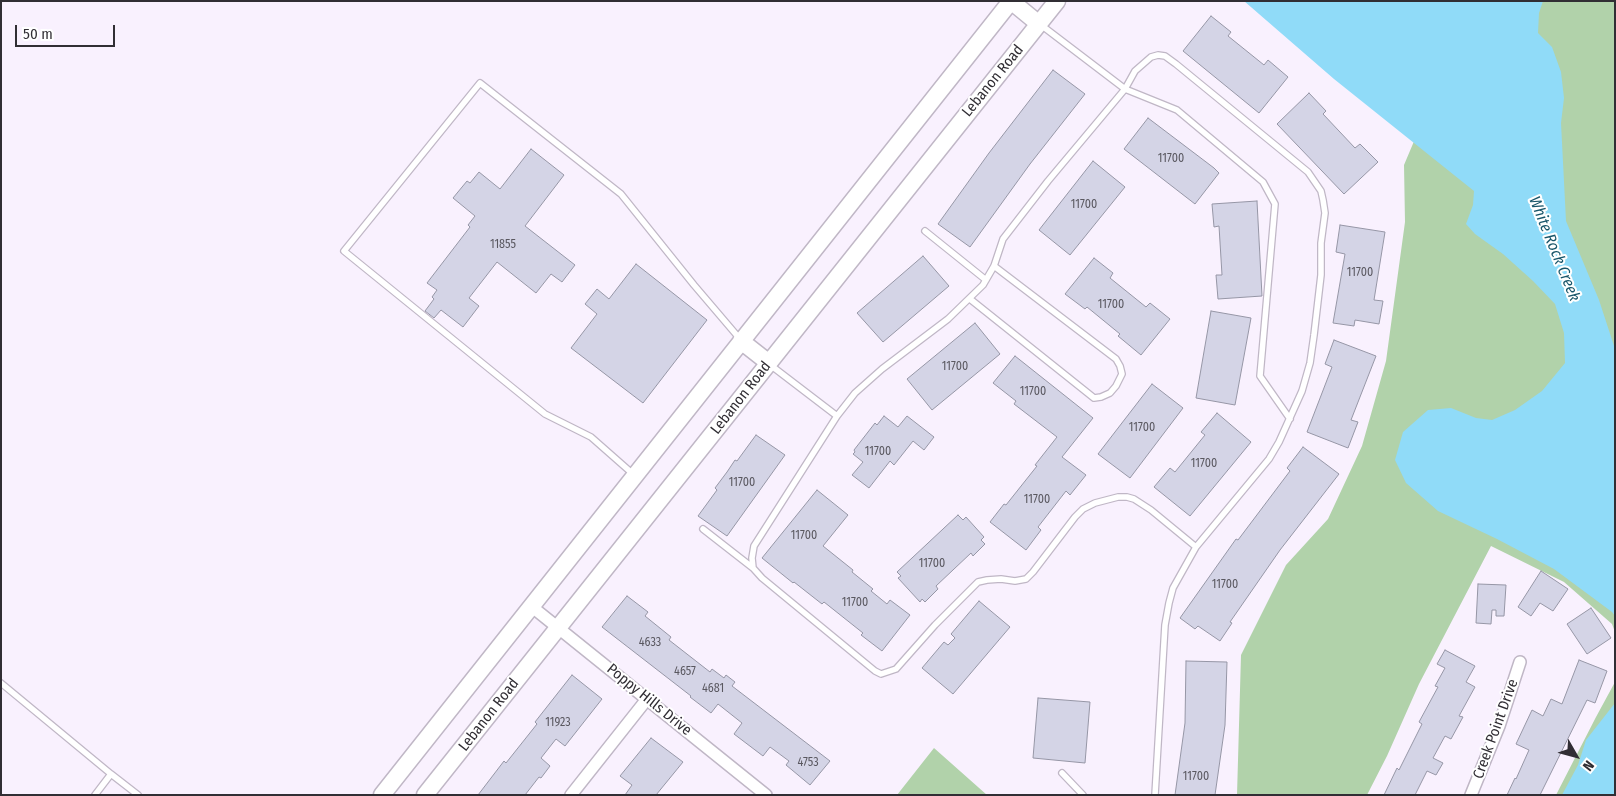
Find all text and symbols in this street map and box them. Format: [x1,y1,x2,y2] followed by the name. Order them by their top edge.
[18,15,118,47] scale bar
[23,25,53,43] text: 50 m
[959,41,1027,121] street label: Lebanon Road
[1158,152,1184,166] house number: 11700
[1524,194,1584,304] water label: White Rock Creek
[1071,198,1097,212] house number: 11700
[490,238,516,252] house number: 11855
[1347,266,1373,280] house number: 11700
[1098,298,1124,312] house number: 11700
[707,358,775,438] street label: Lebanon Road
[942,360,968,374] house number: 11700
[1020,385,1046,399] house number: 11700
[1129,421,1155,435] house number: 11700
[865,445,891,459] house number: 11700
[1191,457,1217,471] house number: 11700
[729,476,755,490] house number: 11700
[1024,493,1050,507] house number: 11700
[791,529,817,543] house number: 11700
[919,557,945,571] house number: 11700
[1212,578,1238,592] house number: 11700
[842,596,868,610] house number: 11700
[639,636,661,650] house number: 4633
[603,660,695,740] street label: Poppy Hills Drive
[674,665,696,679] house number: 4657
[455,675,523,755] street label: Lebanon Road
[1470,677,1522,781] street label: Creek Point Drive
[702,682,724,696] house number: 4681
[545,716,571,730] house number: 11923
[1551,731,1601,781] north arrow
[797,756,819,770] house number: 4753
[1579,757,1598,774] text: N
[1183,770,1209,784] house number: 11700

